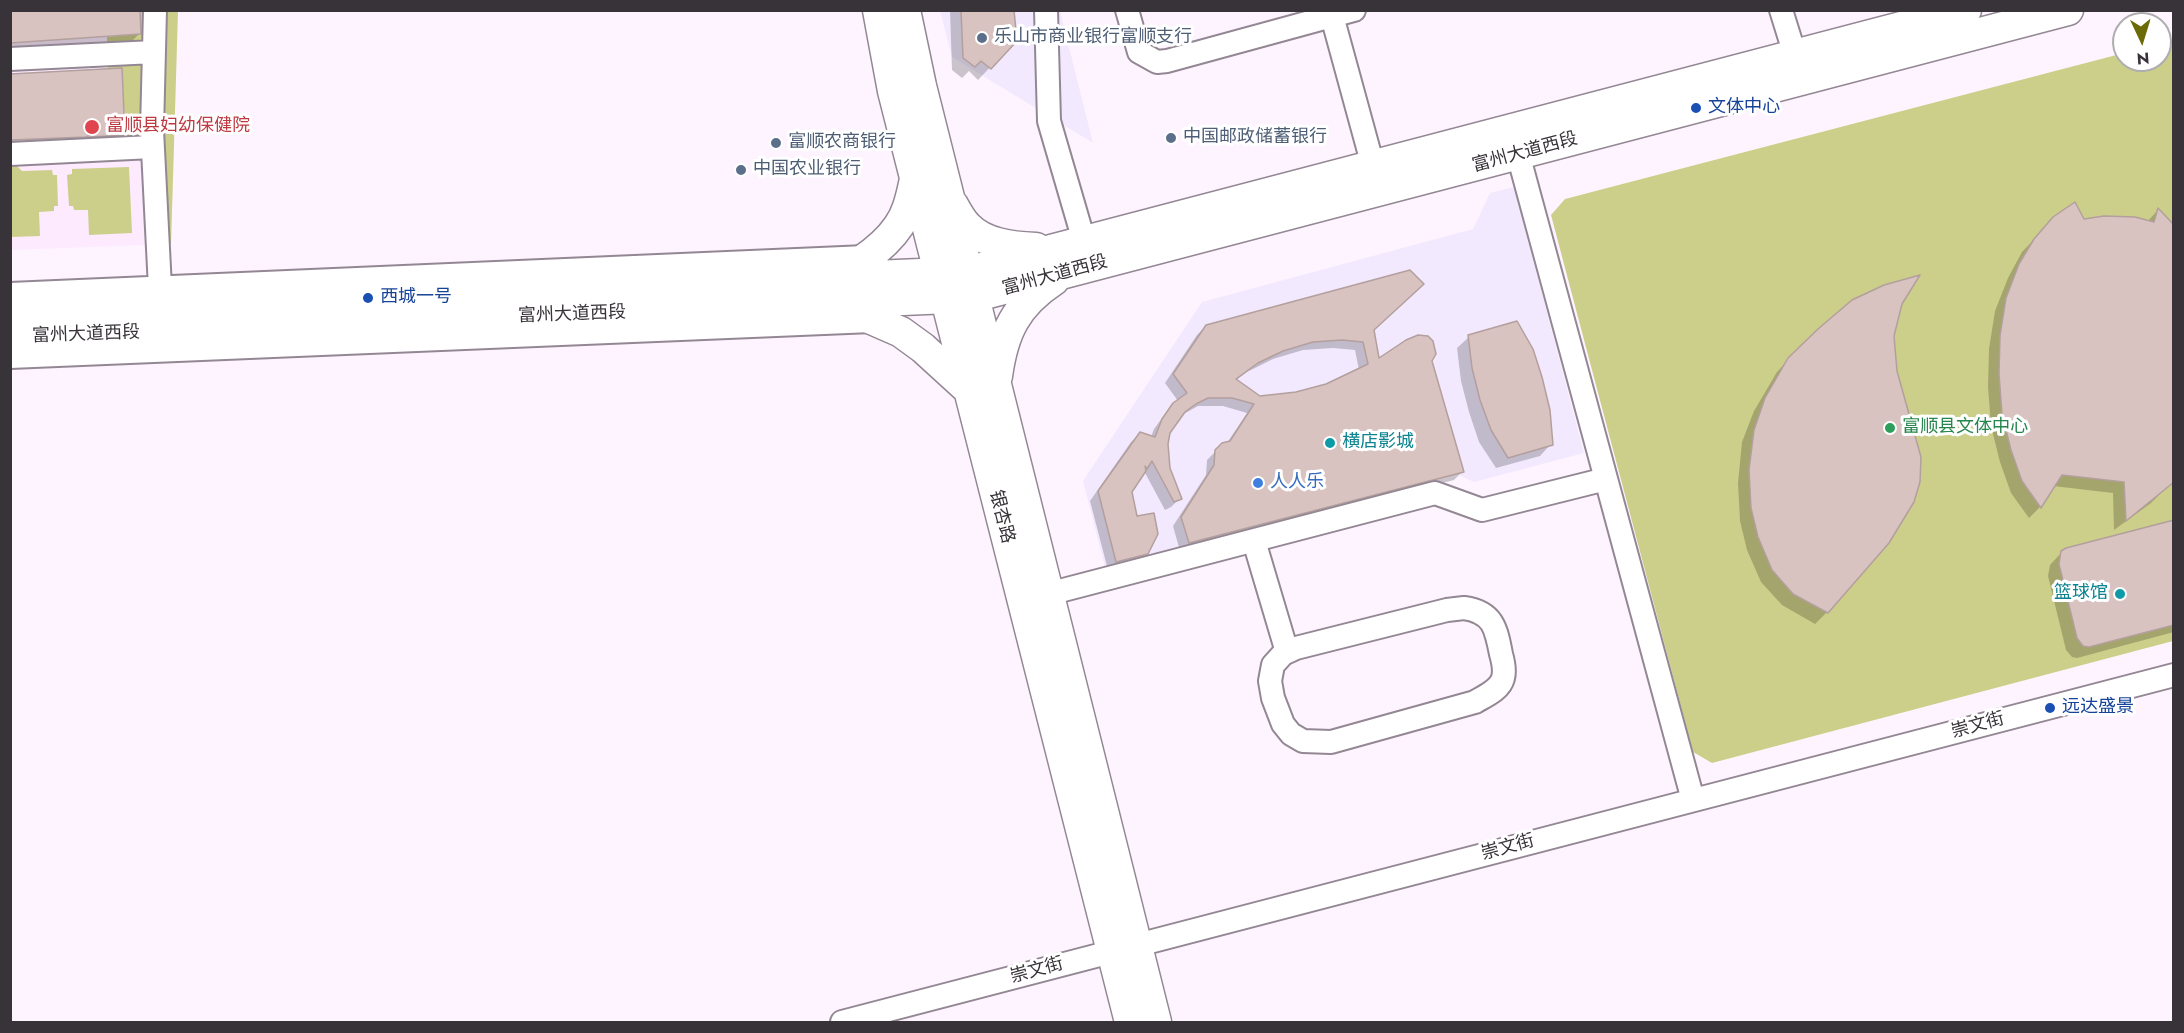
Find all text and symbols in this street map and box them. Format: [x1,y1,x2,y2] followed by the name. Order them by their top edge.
[2112,12,2172,72] north arrow
[994,27,1192,49] place label: 乐山市商业银行富顺支行
[975,31,989,45] marker: 乐山市商业银行富顺支行
[2136,47,2150,70] text: N
[1708,97,1780,119] place label: 文体中心
[1689,101,1703,115] marker: 文体中心
[106,116,250,138] place label: 富顺县妇幼保健院
[83,118,101,136] marker: 富顺县妇幼保健院
[1183,127,1327,149] place label: 中国邮政储蓄银行
[1470,129,1580,177] street label: 富州大道西段
[1164,131,1178,145] marker: 中国邮政储蓄银行
[788,132,896,154] place label: 富顺农商银行
[769,136,783,150] marker: 富顺农商银行
[753,159,861,181] place label: 中国农业银行
[734,163,748,177] marker: 中国农业银行
[1000,252,1110,300] street label: 富州大道西段
[380,287,452,309] place label: 西城一号
[361,291,375,305] marker: 西城一号
[518,302,626,328] street label: 富州大道西段
[32,322,140,348] street label: 富州大道西段
[1902,417,2028,439] place label: 富顺县文体中心
[1883,421,1897,435] marker: 富顺县文体中心
[1342,432,1414,454] place label: 横店影城
[1323,436,1337,450] marker: 横店影城
[1270,472,1324,494] place label: 人人乐
[1251,476,1265,490] marker: 人人乐
[984,488,1018,546] street label: 银杏路
[2054,583,2108,605] place label: 篮球馆
[2113,587,2127,601] marker: 篮球馆
[2062,697,2134,719] place label: 远达盛景
[2043,701,2057,715] marker: 远达盛景
[1949,709,2007,743] street label: 崇文街
[1479,831,1537,865] street label: 崇文街
[1008,954,1066,988] street label: 崇文街

